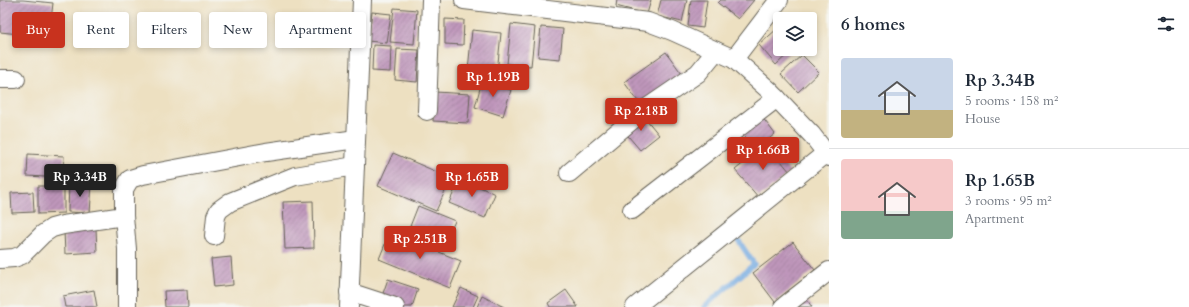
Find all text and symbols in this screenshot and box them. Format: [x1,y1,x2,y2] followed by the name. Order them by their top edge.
[12,12,65,48] chip: Buy
[73,12,129,48] chip: Rent
[137,12,201,48] chip: Filters
[209,12,267,48] chip: New
[275,12,366,48] chip: Apartment
[773,12,817,56] map controls
[773,12,817,56] button: layers
[841,13,905,36] text: 6 homes
[1155,13,1177,35] icon: filters
[452,64,534,98] pin: Rp 1.19B
[466,68,520,86] text: Rp 1.19B
[965,69,1035,92] text: Rp 3.34B
[873,74,921,122] icon: home
[965,92,1058,110] text: 5 rooms · 158 m²
[600,98,682,132] pin: Rp 2.18B
[614,102,668,120] text: Rp 2.18B
[965,110,1000,128] text: House
[722,137,804,171] pin: Rp 1.66B
[736,141,790,159] text: Rp 1.66B
[39,164,121,198] pin: Rp 3.34B
[431,164,513,198] pin: Rp 1.65B
[53,168,107,186] text: Rp 3.34B
[445,168,499,186] text: Rp 1.65B
[965,169,1035,192] text: Rp 1.65B
[873,175,921,223] icon: home
[965,192,1052,210] text: 3 rooms · 95 m²
[965,210,1024,228] text: Apartment
[379,226,461,260] pin: Rp 2.51B
[393,230,447,248] text: Rp 2.51B

